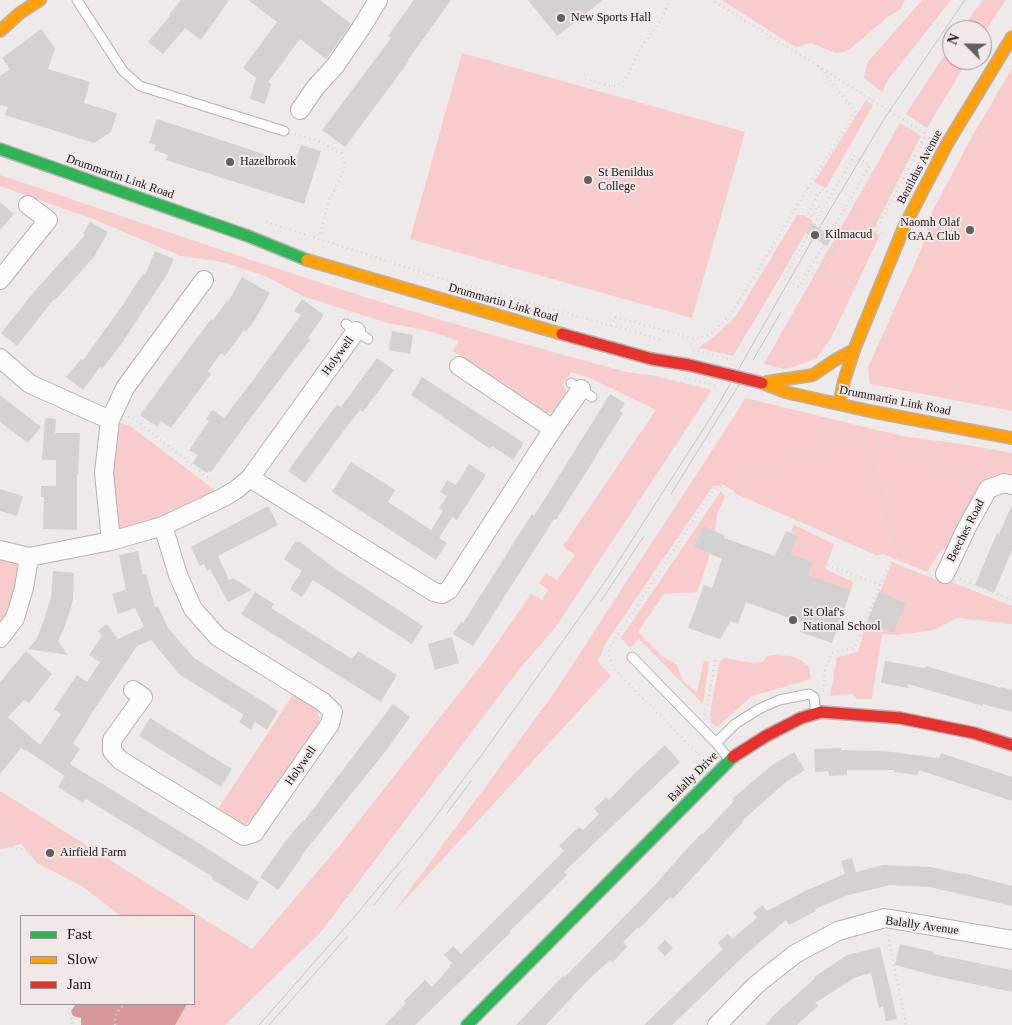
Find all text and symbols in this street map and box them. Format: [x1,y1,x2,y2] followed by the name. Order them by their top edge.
[571,11,651,25] place label: New Sports Hall
[555,12,567,24] marker: New Sports Hall
[942,20,992,70] north arrow
[945,32,963,47] text: N
[894,127,946,207] street label: Benildus Avenue
[64,152,176,202] street label: Drummartin Link Road
[240,155,296,169] place label: Hazelbrook
[224,156,236,168] marker: Hazelbrook
[598,166,654,194] place label: St Benildus College
[582,174,594,186] marker: St Benildus College
[900,216,960,244] place label: Naomh Olaf GAA Club
[964,224,976,236] marker: Naomh Olaf GAA Club
[825,228,872,242] place label: Kilmacud
[809,229,821,241] marker: Kilmacud
[447,280,559,326] street label: Drummartin Link Road
[319,334,357,378] street label: Holywell
[838,383,952,419] street label: Drummartin Link Road
[944,497,988,565] street label: Beeches Road
[803,606,881,634] place label: St Olaf's National School
[787,614,799,626] marker: St Olaf's National School
[282,744,320,788] street label: Holywell
[665,749,721,805] street label: Balally Drive
[60,846,126,860] place label: Airfield Farm
[44,847,56,859] marker: Airfield Farm
[884,914,960,938] street label: Balally Avenue
[20,915,195,1005] legend
[67,926,92,942] text: Fast
[67,951,98,967] text: Slow
[67,976,91,992] text: Jam

